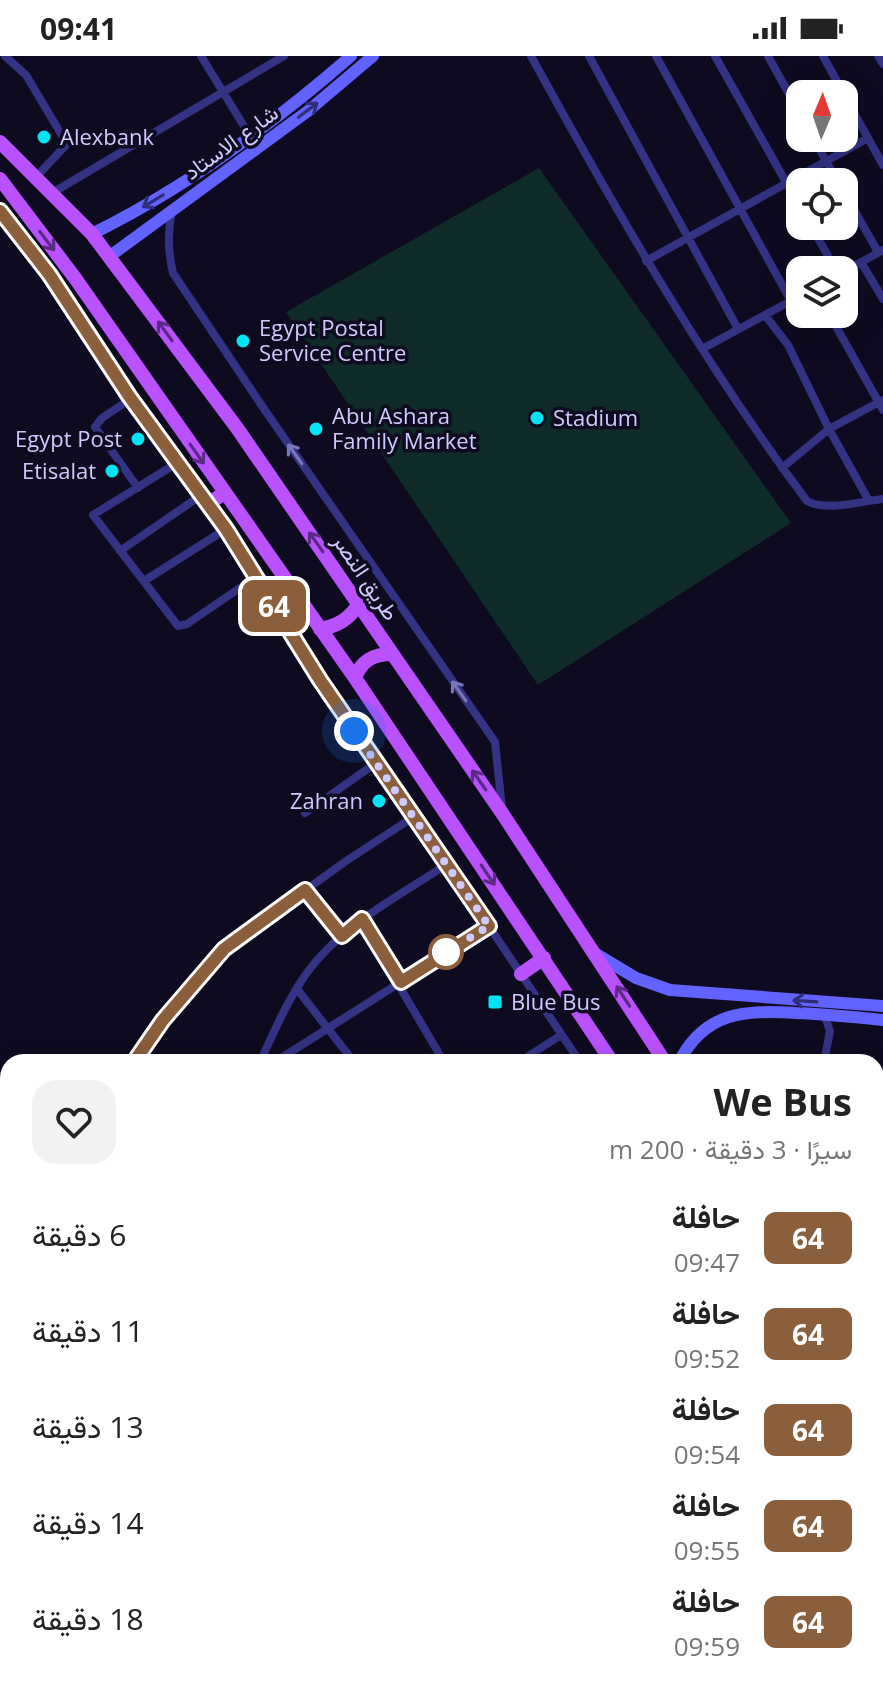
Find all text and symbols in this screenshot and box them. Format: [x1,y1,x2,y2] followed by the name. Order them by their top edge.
[40,8,117,49] text: 09:41
[786,80,858,152] north arrow
[786,80,858,328] map controls
[177,97,284,186] street label: شارع الاستاد
[297,102,319,119] one-way arrow
[60,121,155,151] place label: Alexbank
[35,128,53,146] marker: Alexbank
[786,168,858,240] button: locate
[142,194,165,210] one-way arrow
[39,230,56,251] one-way arrow
[786,256,858,328] button: layers
[259,312,406,367] place label: Egypt Postal Service Centre
[157,320,173,342] one-way arrow
[234,332,252,350] marker: Egypt Postal Service Centre
[332,400,477,455] place label: Abu Ashara Family Market
[553,402,638,432] place label: Stadium
[528,409,546,427] marker: Stadium
[307,420,325,438] marker: Abu Ashara Family Market
[15,423,122,453] place label: Egypt Post
[129,430,147,448] marker: Egypt Post
[189,442,205,464] one-way arrow
[287,444,303,466] one-way arrow
[22,455,96,485] place label: Etisalat
[103,462,121,480] marker: Etisalat
[326,526,407,626] street label: طريق النصر
[308,532,324,554] one-way arrow
[238,580,310,632] line badge: 64
[258,587,290,625] text: 64
[451,681,468,702] one-way arrow
[334,711,374,751] your location
[471,769,487,791] one-way arrow
[290,785,363,815] place label: Zahran
[370,792,388,810] marker: Zahran
[480,863,496,886] one-way arrow
[429,935,463,969] unlabelled marker
[511,986,601,1016] place label: Blue Bus
[614,986,631,1008] one-way arrow
[486,993,504,1011] marker: Blue Bus
[792,993,819,1008] one-way arrow
[714,1075,852,1127] text: We Bus
[32,1080,116,1164] button: heart
[609,1131,852,1167] text: سيرًا · 3 دقيقة · 200 m
[672,1196,740,1237] text: حافلة
[32,1214,126,1255] text: 6 دقيقة
[792,1219,824,1257] text: 64
[674,1244,740,1280] text: 09:47
[672,1292,740,1333] text: حافلة
[32,1310,144,1351] text: 11 دقيقة
[792,1315,824,1353] text: 64
[674,1340,740,1376] text: 09:52
[672,1388,740,1429] text: حافلة
[32,1406,144,1447] text: 13 دقيقة
[792,1411,824,1449] text: 64
[674,1436,740,1472] text: 09:54
[672,1484,740,1525] text: حافلة
[32,1502,144,1543] text: 14 دقيقة
[792,1507,824,1545] text: 64
[674,1532,740,1568] text: 09:55
[672,1580,740,1621] text: حافلة
[32,1598,144,1639] text: 18 دقيقة
[792,1603,824,1641] text: 64
[674,1628,740,1664] text: 09:59

